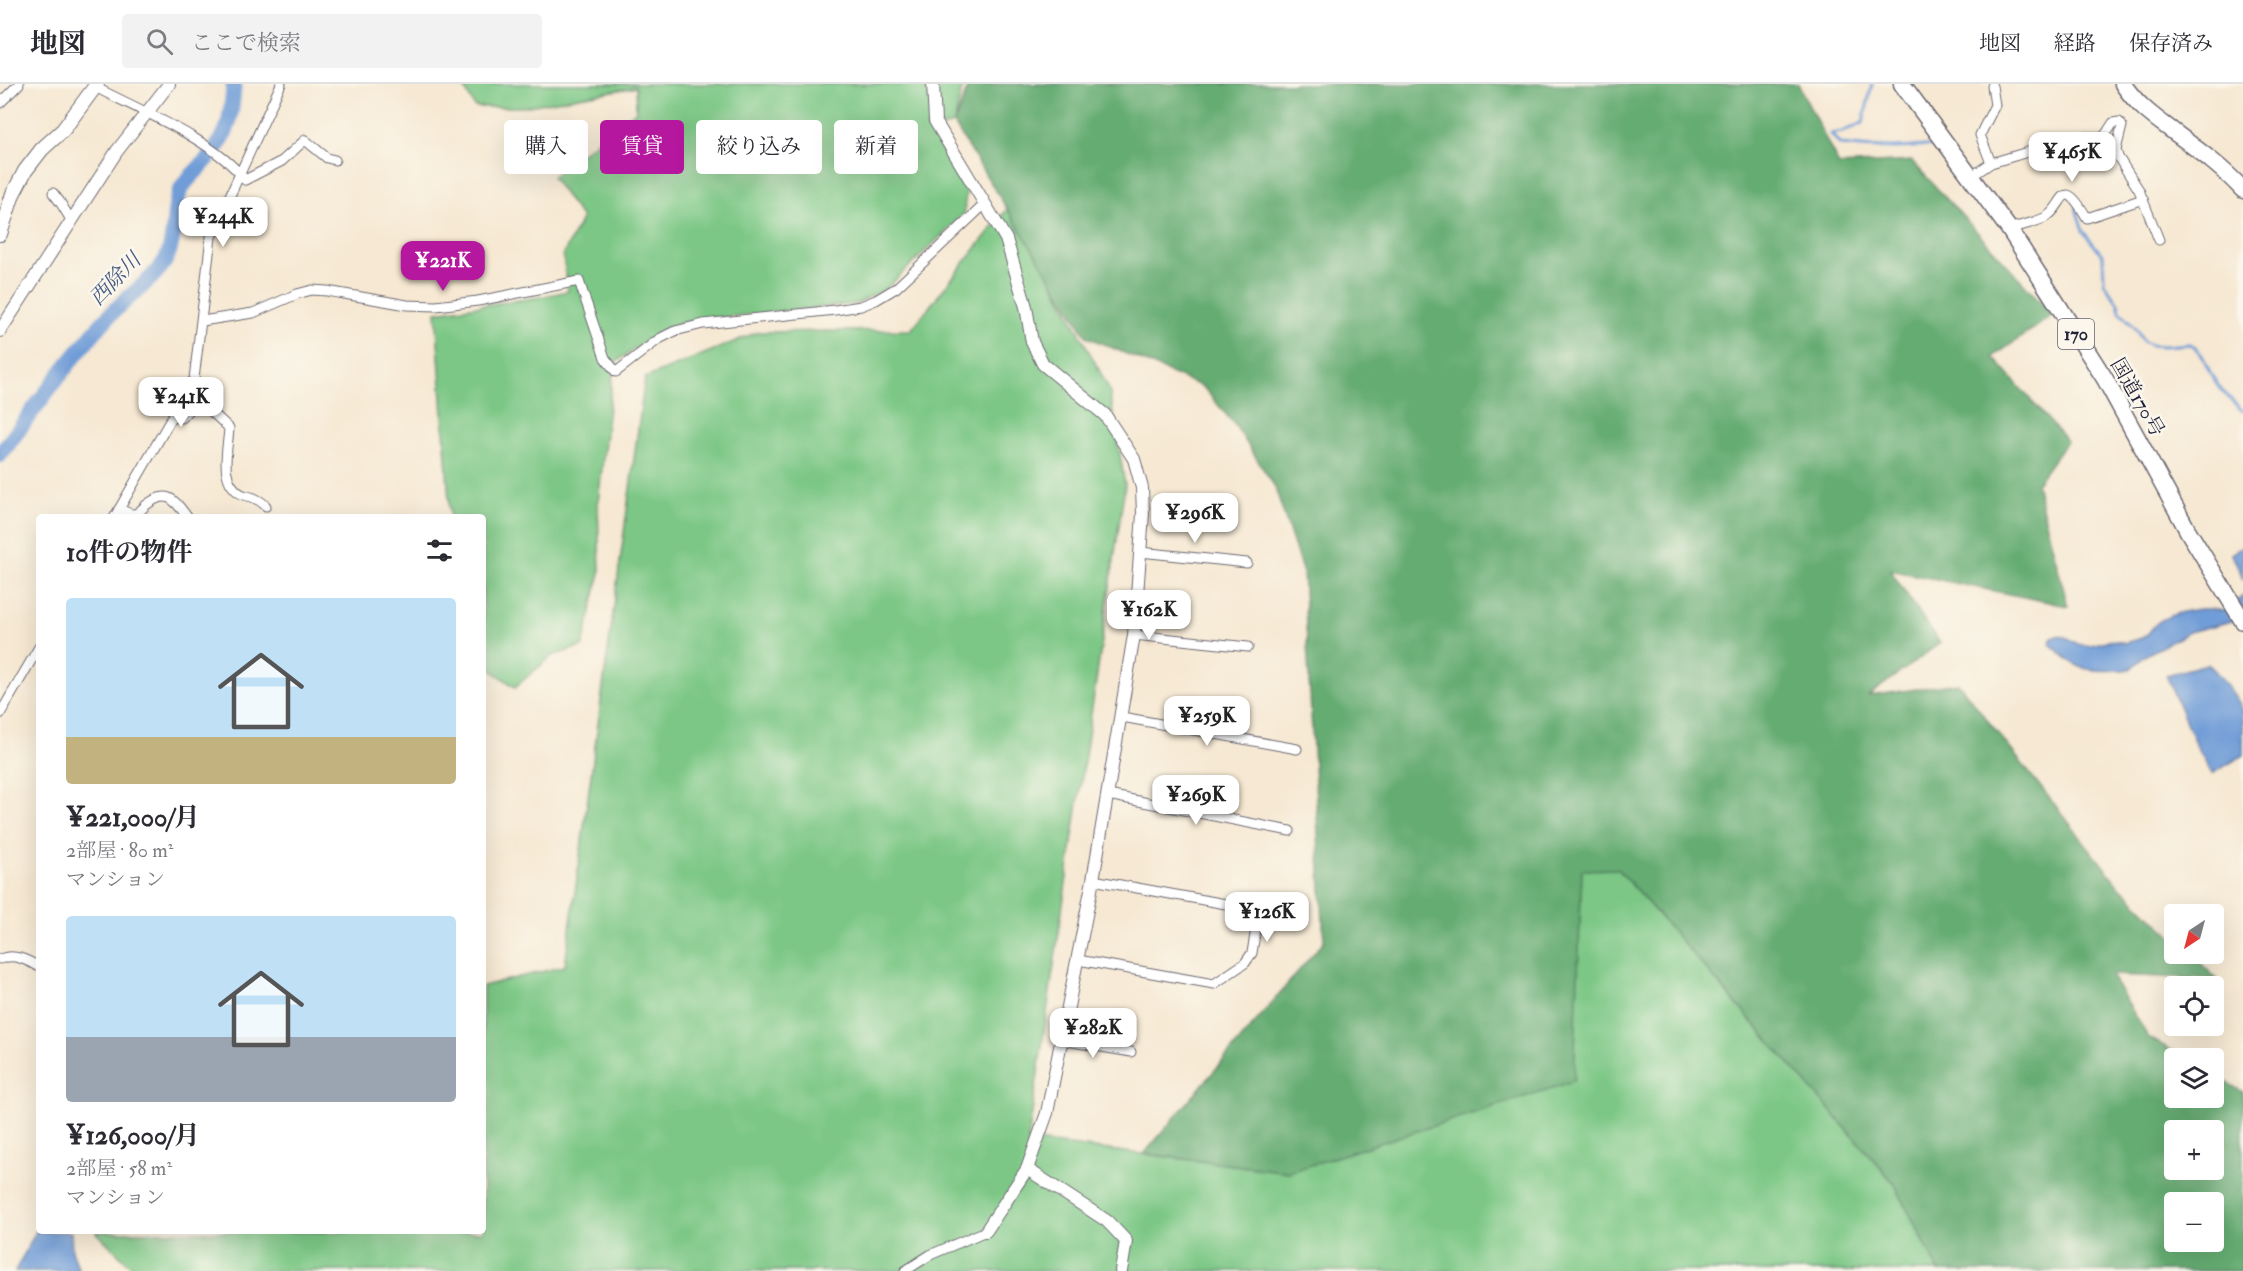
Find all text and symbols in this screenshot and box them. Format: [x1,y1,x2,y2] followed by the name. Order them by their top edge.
[122,14,542,68] search box
[143,25,176,58] icon: search
[30,27,86,62] text: 地図
[191,29,301,57] text: ここで検索
[1979,30,2021,57] text: 地図
[2054,30,2096,57] text: 経路
[2129,30,2213,57] text: 保存済み
[504,120,588,174] chip: 購入
[600,120,684,174] chip: 賃貸
[696,120,822,174] chip: 絞り込み
[834,120,918,174] chip: 新着
[2030,132,2114,183] pin: ¥465K
[2043,139,2101,164] text: ¥465K
[181,197,265,248] pin: ¥244K
[193,204,253,229] text: ¥244K
[401,241,485,292] pin: ¥221K
[84,246,148,311] water label: 西除川
[415,248,471,273] text: ¥221K
[2058,319,2094,349] road number: 170
[2105,354,2170,441] street label: 国道170号
[139,377,223,428] pin: ¥241K
[152,384,210,409] text: ¥241K
[1153,493,1237,544] pin: ¥296K
[1165,500,1225,525] text: ¥296K
[423,534,456,567] icon: filters
[66,537,192,569] text: 10件の物件
[1107,590,1191,641] pin: ¥162K
[1121,597,1177,622] text: ¥162K
[207,637,315,745] icon: home
[1165,696,1249,747] pin: ¥259K
[1178,703,1236,728] text: ¥259K
[1154,775,1238,826] pin: ¥269K
[1166,782,1226,807] text: ¥269K
[66,802,200,834] text: ¥221,000/月
[66,838,173,863] text: 2部屋 · 80 m²
[66,867,165,892] text: マンション
[1225,892,1309,943] pin: ¥126K
[1239,899,1295,924] text: ¥126K
[2164,904,2224,964] north arrow
[2164,904,2224,1252] map controls
[207,955,315,1063] icon: home
[2164,976,2224,1036] button: locate
[1051,1008,1135,1059] pin: ¥282K
[1064,1015,1122,1040] text: ¥282K
[2164,1048,2224,1108] button: layers
[66,1120,200,1152] text: ¥126,000/月
[2164,1120,2224,1180] button: +
[66,1156,172,1181] text: 2部屋 · 58 m²
[66,1185,165,1210] text: マンション
[2164,1192,2224,1252] button: −

